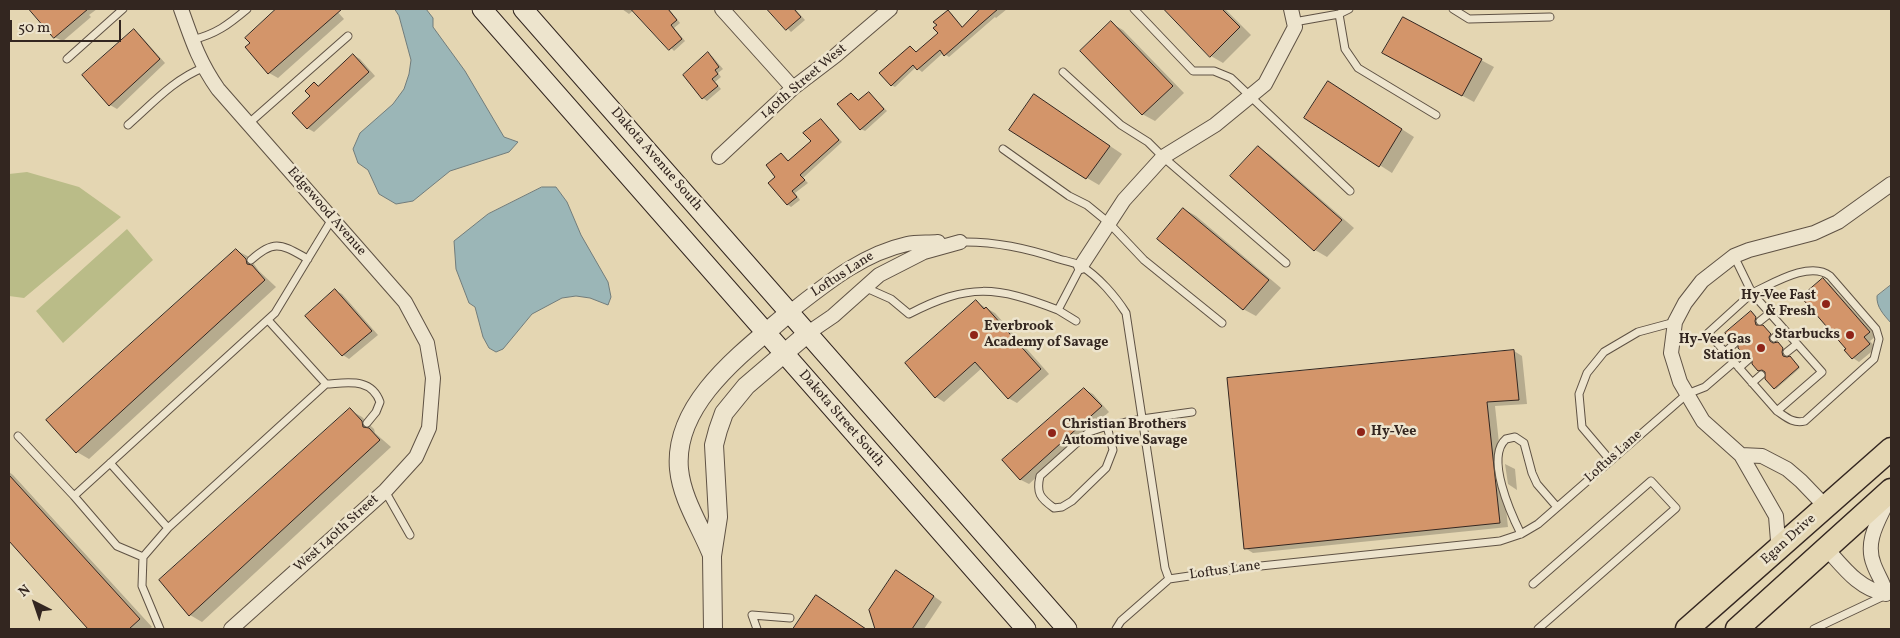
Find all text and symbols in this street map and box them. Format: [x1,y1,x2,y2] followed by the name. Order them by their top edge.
[12,10,124,42] scale bar
[18,18,50,39] text: 50 m
[757,41,851,123] street label: 140th Street West
[606,105,706,215] street label: Dakota Avenue South
[283,164,369,260] street label: Edgewood Avenue
[808,249,878,301] street label: Loftus Lane
[1741,288,1816,321] place label: Hy-Vee Fast & Fresh
[1820,298,1832,310] marker: Hy-Vee Fast & Fresh
[984,319,1108,352] place label: Everbrook Academy of Savage
[1774,327,1840,343] place label: Starbucks
[968,329,980,341] marker: Everbrook Academy of Savage
[1844,329,1856,341] marker: Starbucks
[1679,332,1751,364] place label: Hy-Vee Gas Station
[1755,342,1767,354] marker: Hy-Vee Gas Station
[794,367,888,471] street label: Dakota Street South
[1062,417,1187,450] place label: Christian Brothers Automotive Savage
[1371,424,1416,440] place label: Hy-Vee
[1355,426,1367,438] marker: Hy-Vee
[1046,427,1058,439] marker: Christian Brothers Automotive Savage
[1582,427,1646,487] street label: Loftus Lane
[291,492,383,576] street label: West 140th Street
[1758,511,1820,569] street label: Egan Drive
[1188,558,1262,584] street label: Loftus Lane
[10,578,60,628] north arrow
[15,581,35,602] text: N

